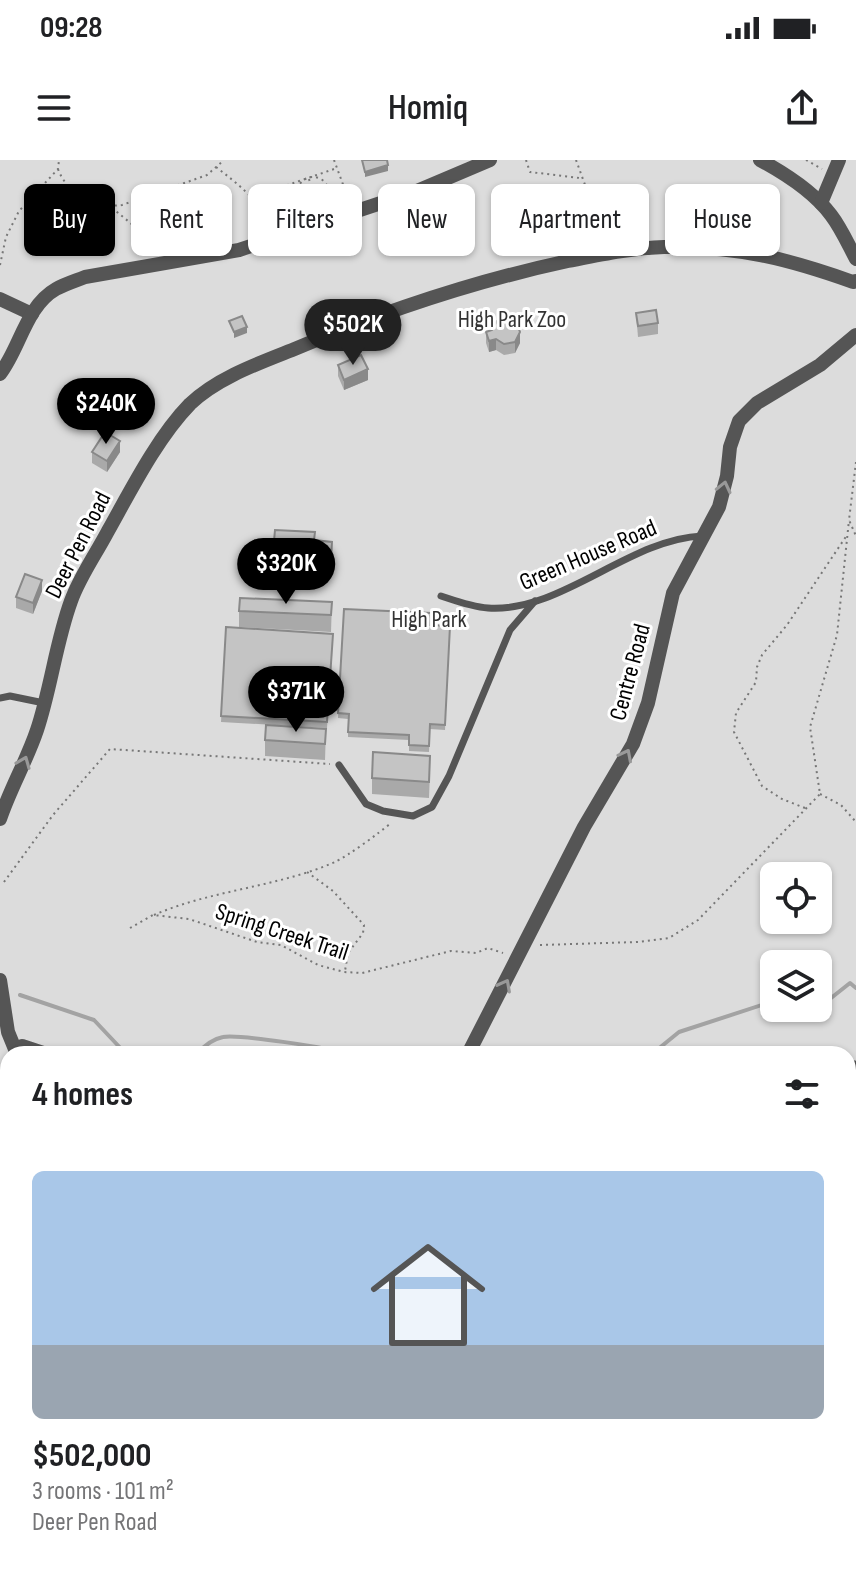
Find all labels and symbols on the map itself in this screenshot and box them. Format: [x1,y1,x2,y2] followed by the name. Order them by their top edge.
[297,299,409,367] pin: $502K
[458,305,566,334] park label: High Park Zoo
[50,378,162,446] pin: $240K
[715,480,732,494] one-way arrow
[39,487,117,603] street label: Deer Pen Road
[515,513,661,597] street label: Green House Road
[230,538,342,606] pin: $320K
[391,605,467,634] park label: High Park
[603,621,657,723] street label: Centre Road
[240,666,352,734] pin: $371K
[617,749,632,764] one-way arrow
[14,756,31,770] one-way arrow
[212,897,352,967] street label: Spring Creek Trail
[496,979,511,994] one-way arrow

